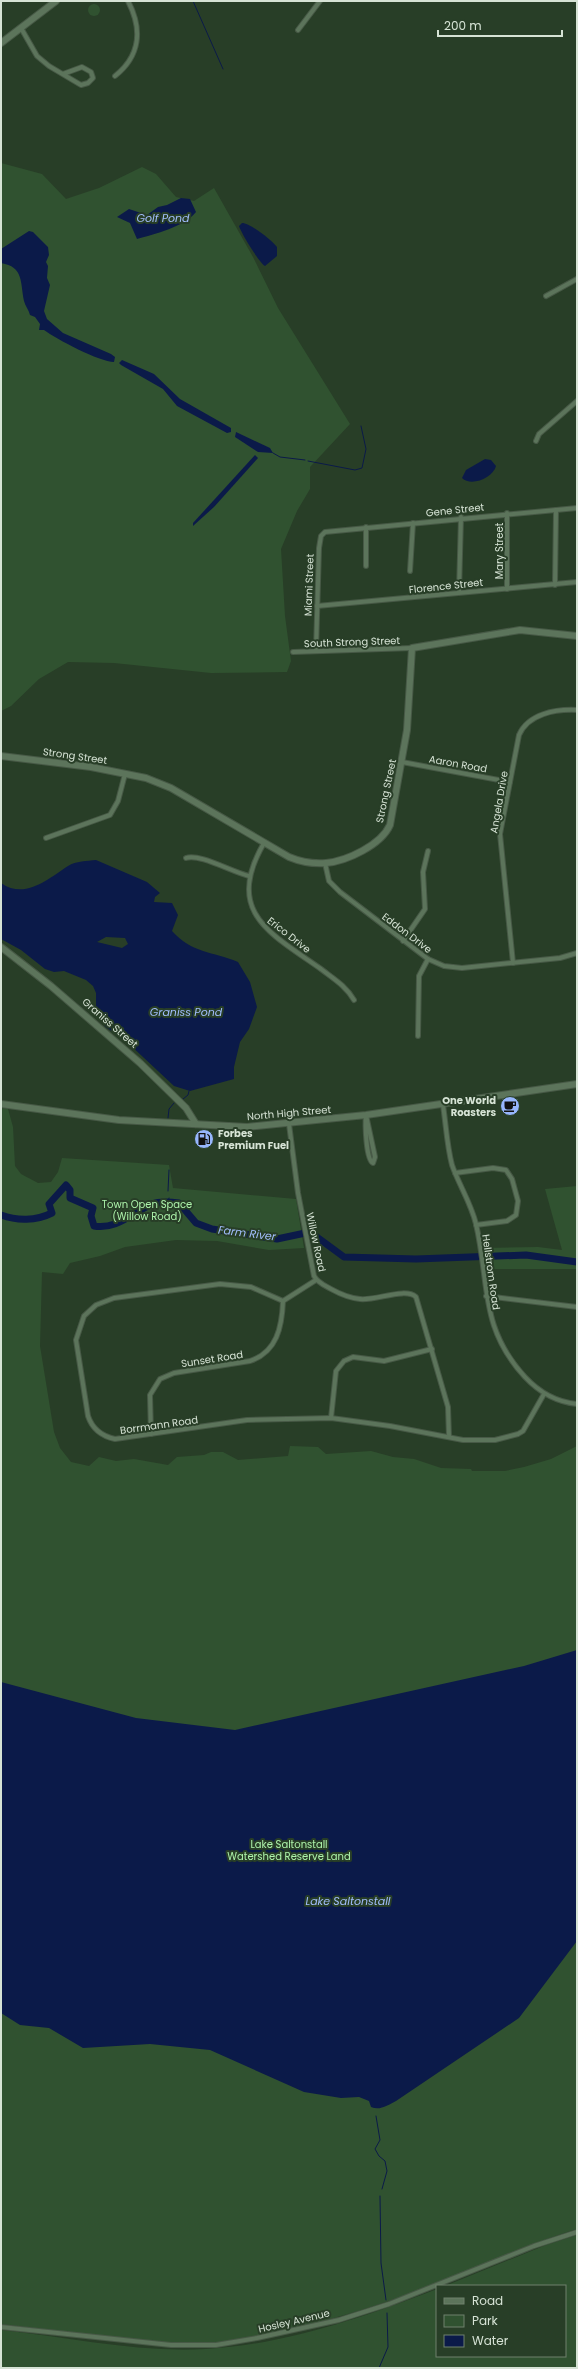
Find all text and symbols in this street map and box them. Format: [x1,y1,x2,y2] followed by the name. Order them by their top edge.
[438,12,562,38] scale bar
[444,17,482,34] text: 200 m
[136,210,190,226] water label: Golf Pond
[425,499,485,521] street label: Gene Street
[492,522,507,579] street label: Mary Street
[300,553,318,617] street label: Miami Street
[408,575,484,597] street label: Florence Street
[304,633,401,651] street label: South Strong Street
[42,744,108,768] street label: Strong Street
[428,752,488,776] street label: Aaron Road
[372,757,400,824] street label: Strong Street
[486,770,512,834] street label: Angela Drive
[379,909,435,957] street label: Eddon Drive
[264,913,314,957] street label: Erico Drive
[79,995,141,1052] street label: Graniss Street
[150,1004,223,1020] water label: Graniss Pond
[442,1093,496,1120] place label: One World Roasters
[499,1095,521,1117] cafe icon: One World Roasters
[246,1102,332,1124] street label: North High Street
[218,1126,289,1153] place label: Forbes Premium Fuel
[193,1128,215,1150] fuel station icon: Forbes Premium Fuel
[102,1197,192,1224] park label: Town Open Space (Willow Road)
[302,1211,330,1273] street label: Willow Road
[217,1222,278,1245] water label: Farm River
[478,1233,504,1311] street label: Hellstrom Road
[180,1347,244,1371] street label: Sunset Road
[119,1412,199,1438] street label: Borrmann Road
[227,1837,351,1864] park label: Lake Saltonstall Watershed Reserve Land
[305,1893,391,1909] water label: Lake Saltonstall
[436,2285,566,2357] legend
[472,2292,503,2309] text: Road
[257,2305,331,2337] street label: Hosley Avenue
[472,2312,499,2329] text: Park
[472,2332,509,2349] text: Water

